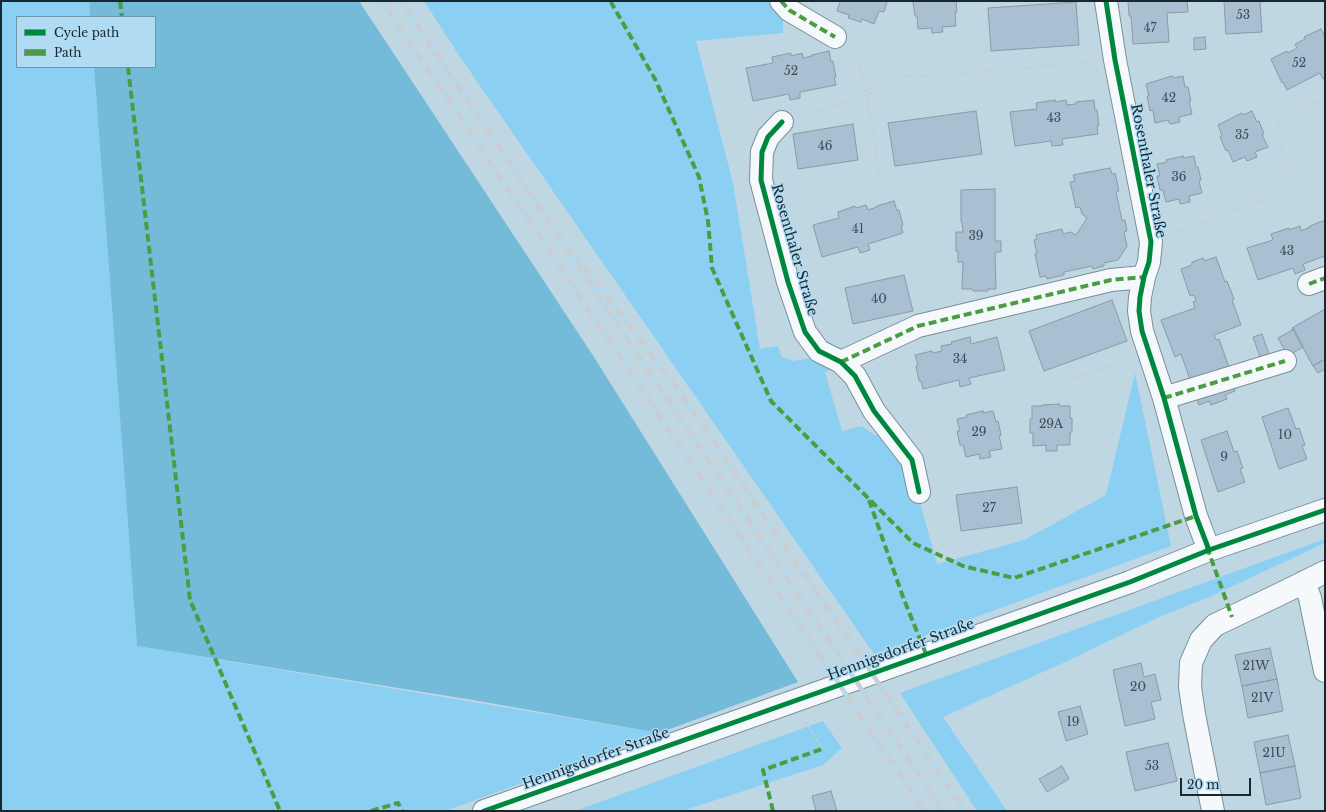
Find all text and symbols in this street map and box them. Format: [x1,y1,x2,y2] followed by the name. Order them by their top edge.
[1236,9,1250,23] house number: 53
[16,16,156,68] legend
[1143,22,1157,36] house number: 47
[54,25,119,40] text: Cycle path
[54,45,82,60] text: Path
[1292,57,1306,71] house number: 52
[784,65,798,79] house number: 52
[1162,92,1176,106] house number: 42
[1127,103,1169,239] street label: Rosenthaler Straße
[1047,112,1061,126] house number: 43
[1235,129,1249,143] house number: 35
[818,140,832,154] house number: 46
[1171,171,1187,185] house number: 36
[767,182,821,318] street label: Rosenthaler Straße
[852,223,864,237] house number: 41
[968,230,984,244] house number: 39
[1280,245,1294,259] house number: 43
[871,293,887,307] house number: 40
[953,353,967,367] house number: 34
[1039,418,1063,432] house number: 29A
[971,426,987,440] house number: 29
[1278,429,1292,443] house number: 10
[1220,451,1228,465] house number: 9
[982,502,996,516] house number: 27
[825,616,977,684] street label: Hennigsdorfer Straße
[1243,660,1269,674] house number: 21W
[1130,681,1146,695] house number: 20
[1251,692,1273,706] house number: 21V
[1066,716,1080,730] house number: 19
[520,725,672,793] street label: Hennigsdorfer Straße
[1263,747,1285,761] house number: 21U
[1145,760,1159,774] house number: 53
[1182,770,1253,796] scale bar
[1187,777,1219,792] text: 20 m

